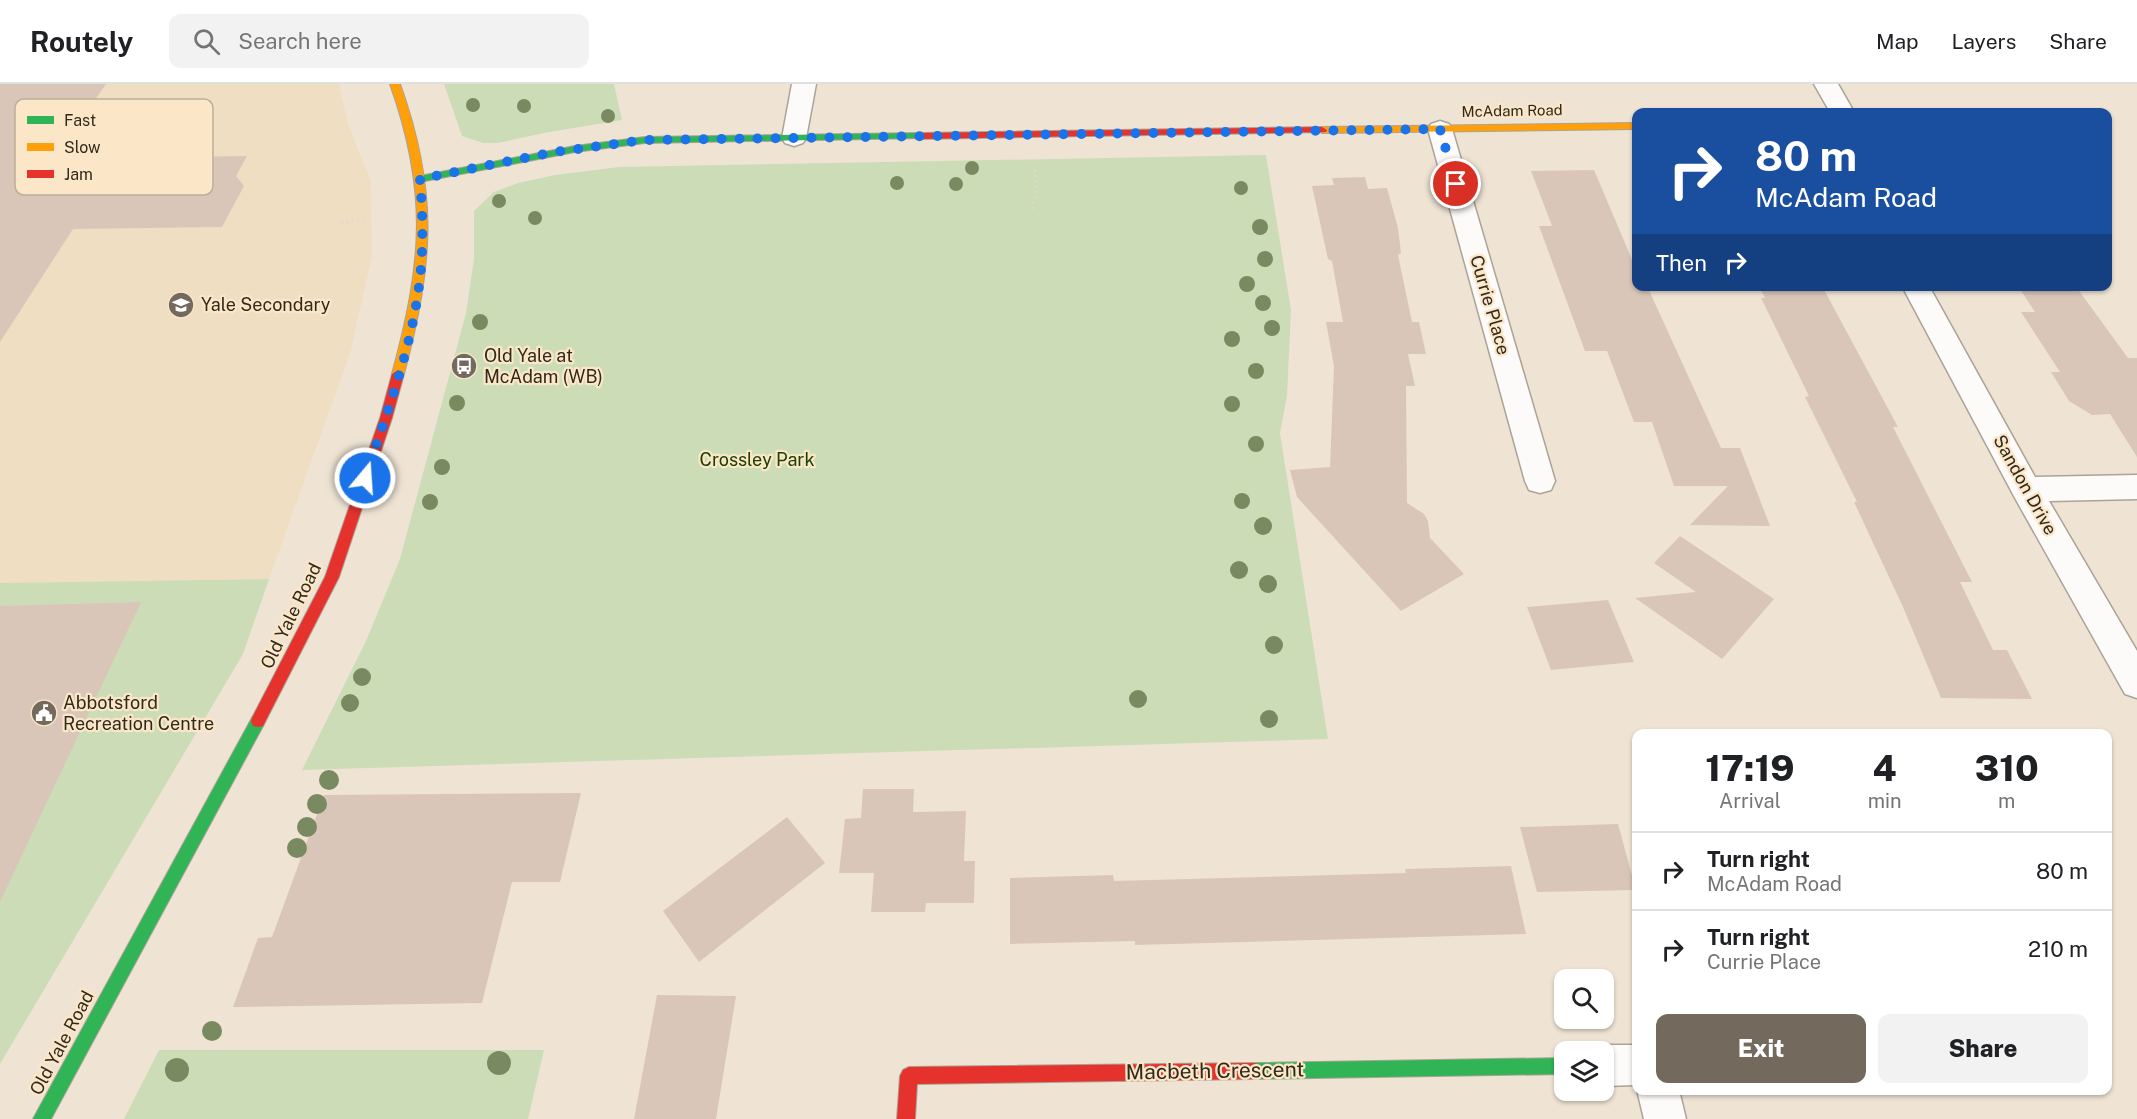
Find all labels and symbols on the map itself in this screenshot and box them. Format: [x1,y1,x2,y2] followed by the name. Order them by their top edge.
[15,99,213,195] legend
[1461,101,1563,120] street label: McAdam Road
[64,111,96,130] text: Fast
[64,138,101,157] text: Slow
[1430,158,1481,209] pin
[64,165,93,184] text: Jam
[1466,253,1515,357] street label: Currie Place
[166,290,196,320] school or university icon: Yale Secondary
[201,294,331,315] place label: Yale Secondary
[484,345,603,387] place label: Old Yale at McAdam (WB)
[449,351,479,381] bus stop icon: Old Yale at McAdam (WB)
[1989,431,2062,538] street label: Sandon Drive
[333,446,397,510] position arrow
[700,449,815,470] park label: Crossley Park
[256,559,325,672] street label: Old Yale Road
[63,692,214,734] place label: Abbotsford Recreation Centre
[29,698,59,728] public building icon: Abbotsford Recreation Centre
[25,987,98,1098] street label: Old Yale Road
[1125,1056,1305,1085] street label: Macbeth Crescent

